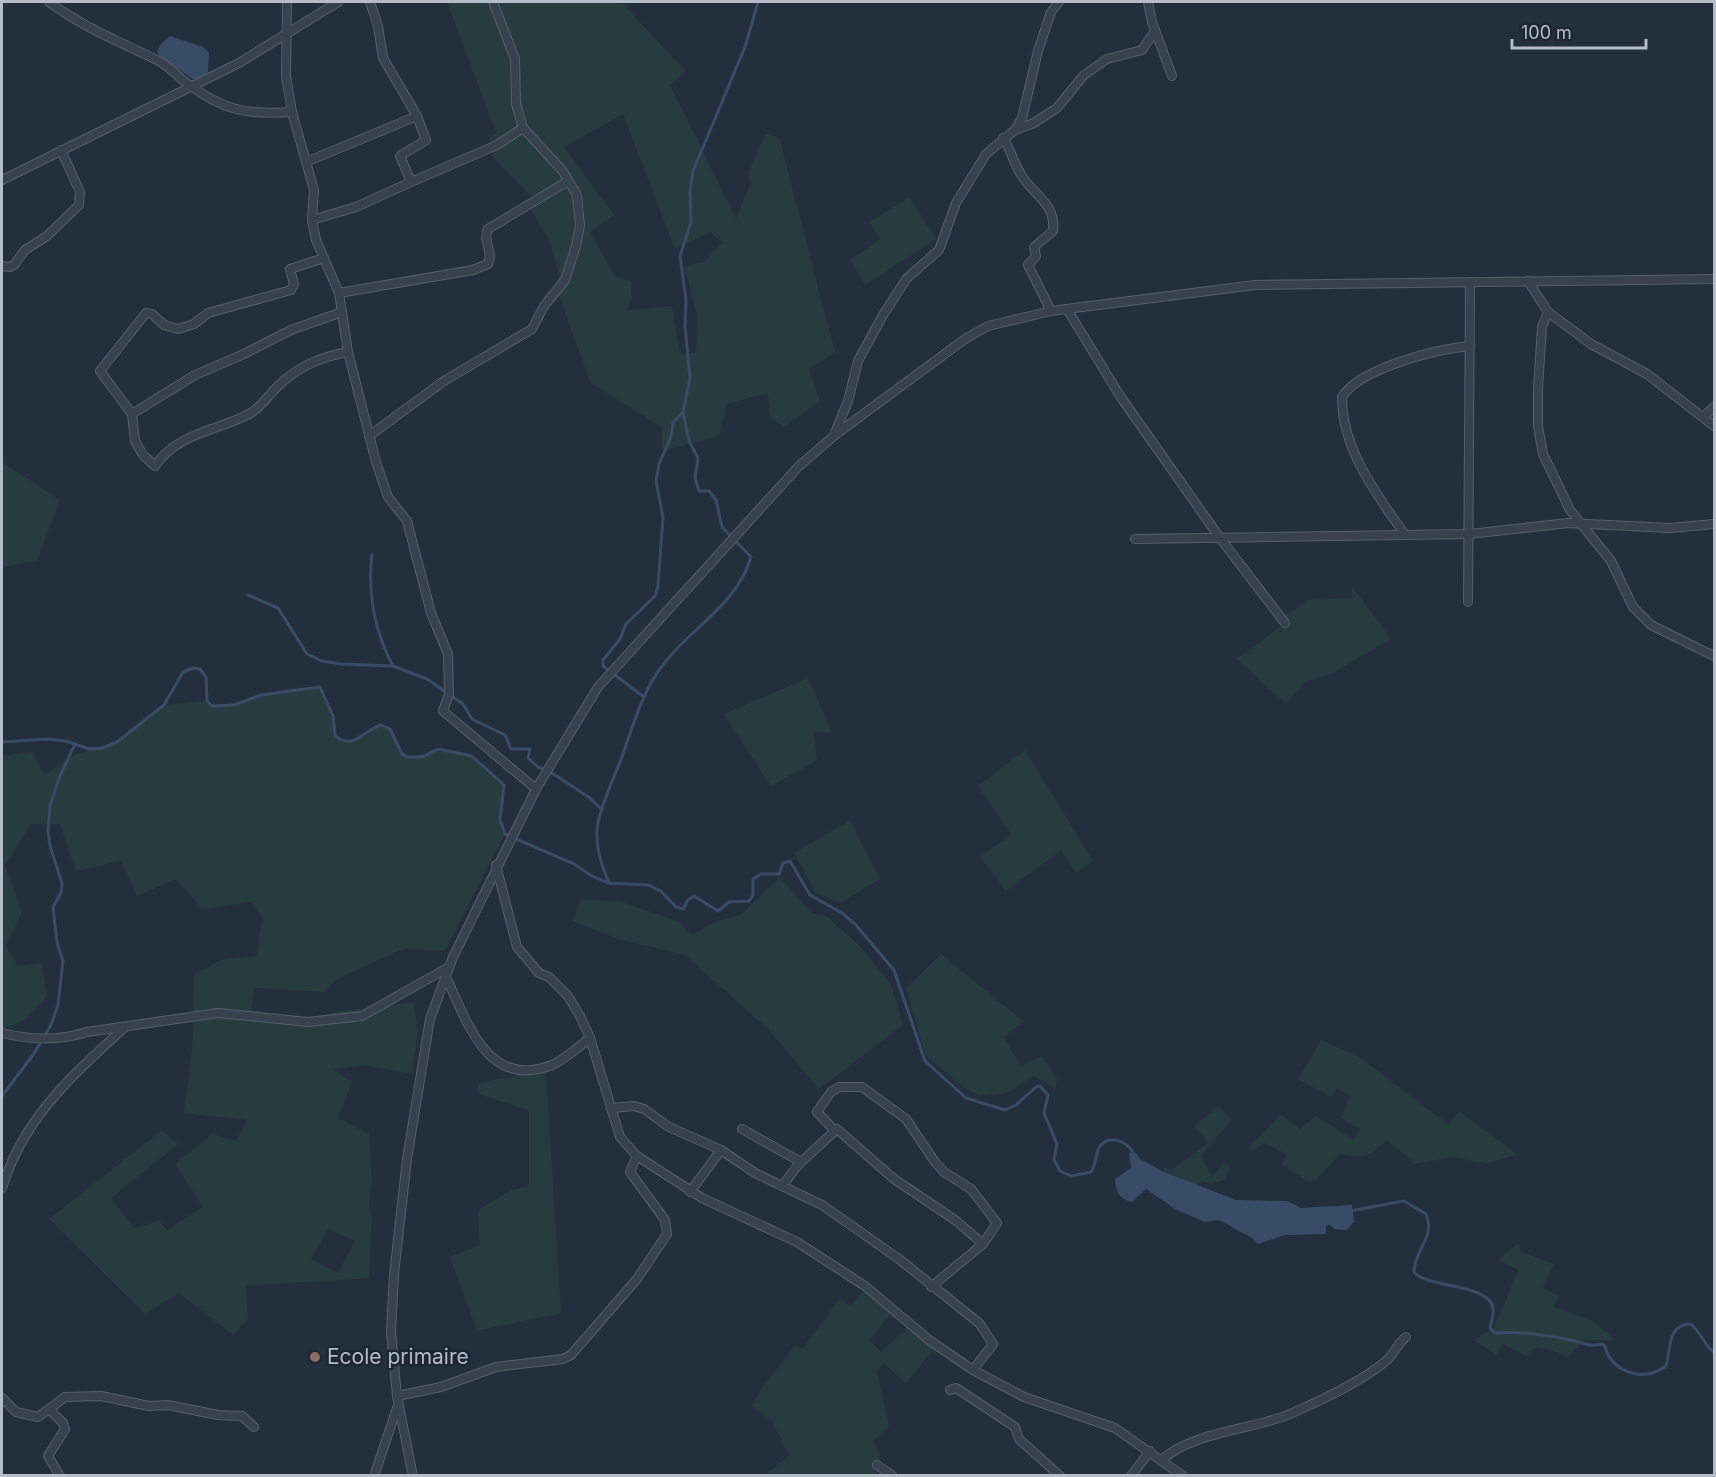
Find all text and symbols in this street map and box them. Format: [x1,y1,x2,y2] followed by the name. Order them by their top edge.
[1512,12,1646,50] scale bar
[1521,22,1572,43] text: 100 m
[327,1344,469,1369] place label: Ecole primaire
[308,1350,322,1364] marker: Ecole primaire

